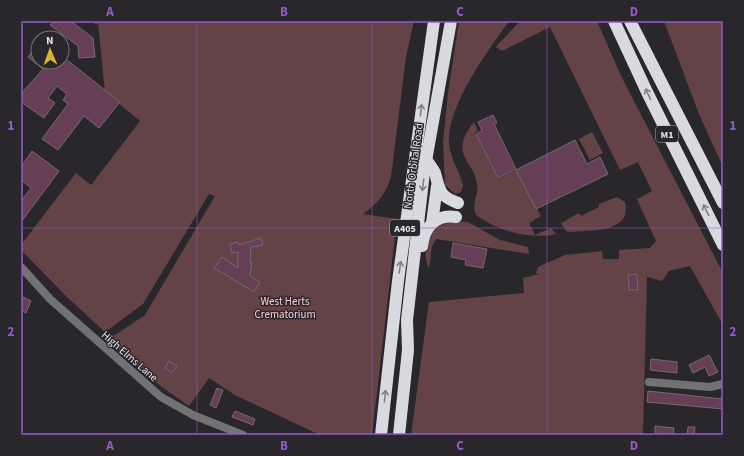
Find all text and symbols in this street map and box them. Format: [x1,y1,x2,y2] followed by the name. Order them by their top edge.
[105,3,114,21] text: A
[280,3,288,21] text: B
[456,3,464,21] text: C
[630,3,638,21] text: D
[30,30,70,70] north arrow
[46,33,54,48] text: N
[644,88,651,100] one-way arrow
[417,104,425,117] one-way arrow
[8,117,15,135] text: 1
[730,117,737,135] text: 1
[400,122,427,210] street label: North Orbital Road
[656,126,678,142] road number: M1
[419,178,427,191] one-way arrow
[701,205,709,217] one-way arrow
[390,220,420,236] road number: A405
[396,261,404,274] one-way arrow
[254,294,316,322] park label: West Herts Crematorium
[8,323,15,341] text: 2
[730,323,737,341] text: 2
[98,328,162,386] street label: High Elms Lane
[382,390,389,403] one-way arrow
[105,437,114,455] text: A
[280,437,288,455] text: B
[456,437,464,455] text: C
[630,437,638,455] text: D

